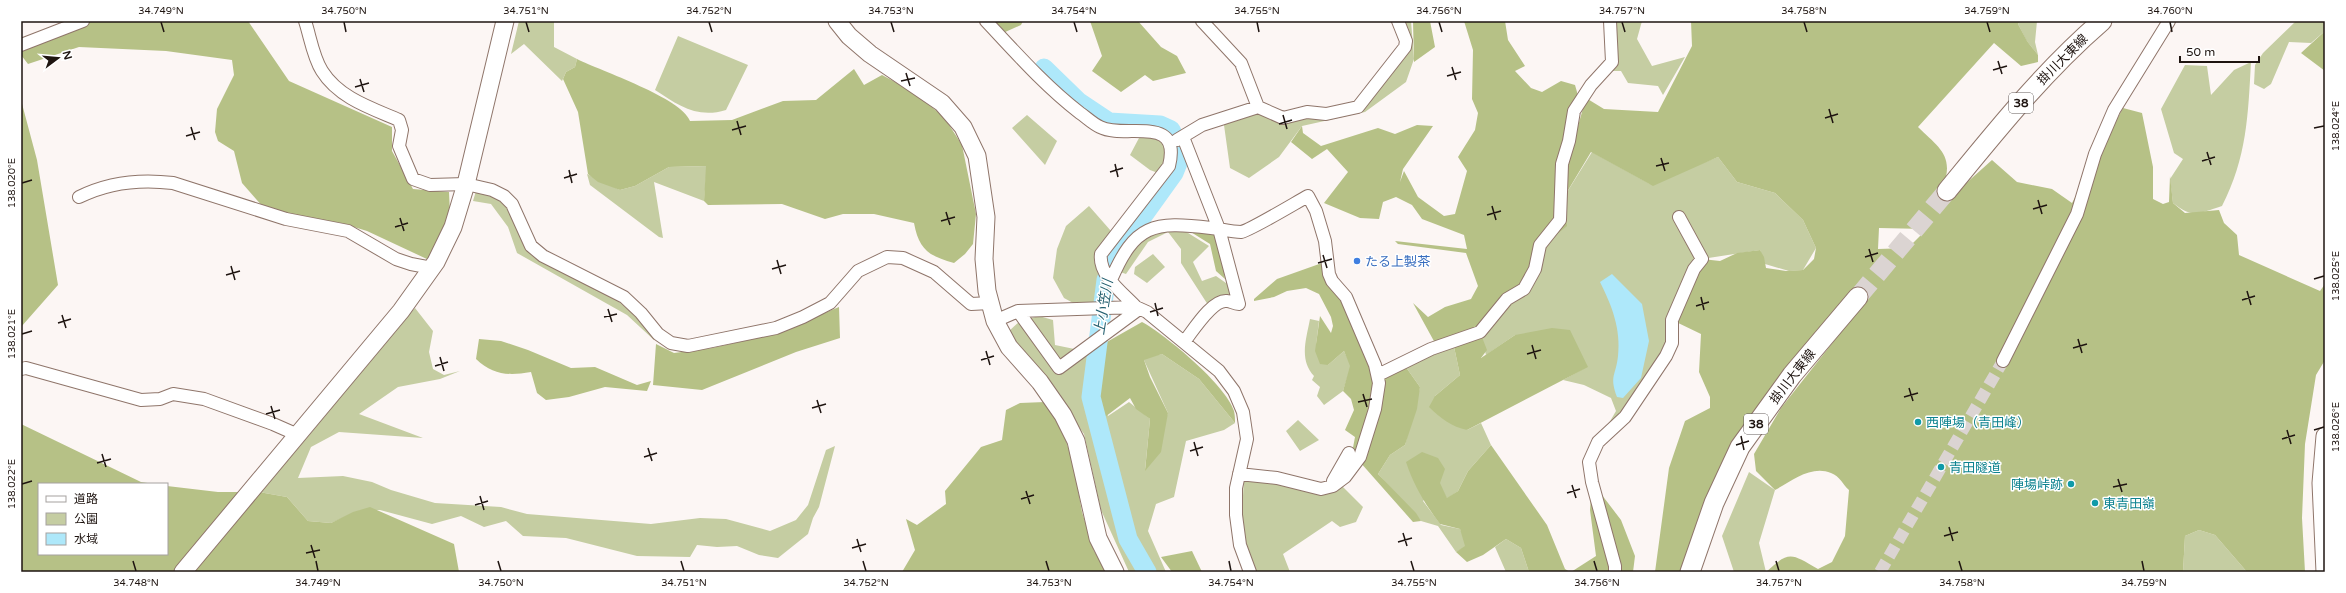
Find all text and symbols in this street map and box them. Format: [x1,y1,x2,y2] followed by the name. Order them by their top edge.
[138,5,184,17] text: 34.749°N
[321,5,367,17] text: 34.750°N
[503,5,549,17] text: 34.751°N
[686,5,732,17] text: 34.752°N
[868,5,914,17] text: 34.753°N
[1051,5,1097,17] text: 34.754°N
[1234,5,1280,17] text: 34.755°N
[1416,5,1462,17] text: 34.756°N
[1599,5,1645,17] text: 34.757°N
[1781,5,1827,17] text: 34.758°N
[1964,5,2010,17] text: 34.759°N
[2147,5,2193,17] text: 34.760°N
[2034,31,2091,88] street label: 掛川大東線
[38,38,78,78] north arrow
[2180,38,2259,64] scale bar
[2186,45,2215,59] text: 50 m
[60,49,75,61] text: N
[2009,93,2033,113] road number: 38
[2330,101,2342,151] text: 138.024°E
[6,158,18,208] text: 138.020°E
[2330,251,2342,301] text: 138.025°E
[1365,254,1431,270] place label: たる上製茶
[1352,256,1362,266] marker: たる上製茶
[1091,276,1117,336] water label: 上小笠川
[6,309,18,359] text: 138.021°E
[1766,346,1819,407] street label: 掛川大東線
[2330,402,2342,452] text: 138.026°E
[1744,414,1768,434] road number: 38
[1926,415,2030,431] place label: 西陣場（青田峰）
[1913,417,1923,427] marker: 西陣場（青田峰）
[6,459,18,509] text: 138.022°E
[1949,460,2001,476] place label: 青田隧道
[1936,462,1946,472] marker: 青田隧道
[2011,477,2063,493] place label: 陣場峠跡
[2066,479,2076,489] marker: 陣場峠跡
[38,483,168,555] legend
[74,492,98,506] text: 道路
[2103,496,2155,512] place label: 東青田嶺
[2090,498,2100,508] marker: 東青田嶺
[74,512,98,526] text: 公園
[74,532,98,546] text: 水域
[113,577,159,589] text: 34.748°N
[295,577,341,589] text: 34.749°N
[478,577,524,589] text: 34.750°N
[661,577,707,589] text: 34.751°N
[843,577,889,589] text: 34.752°N
[1026,577,1072,589] text: 34.753°N
[1208,577,1254,589] text: 34.754°N
[1391,577,1437,589] text: 34.755°N
[1574,577,1620,589] text: 34.756°N
[1756,577,1802,589] text: 34.757°N
[1939,577,1985,589] text: 34.758°N
[2121,577,2167,589] text: 34.759°N

